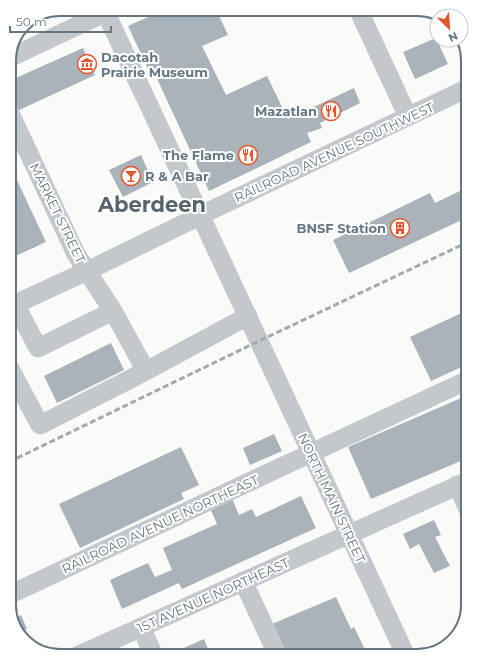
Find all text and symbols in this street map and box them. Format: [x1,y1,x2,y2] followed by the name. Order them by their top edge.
[10,8,111,34] scale bar
[429,8,469,48] north arrow
[16,14,47,29] text: 50 m
[446,29,460,45] text: N
[101,49,208,80] place label: Dacotah Prairie Museum
[76,53,98,75] museum icon: Dacotah Prairie Museum
[232,98,437,205] street label: RAILROAD AVENUE SOUTHWEST
[320,100,342,122] restaurant icon: Mazatlan
[255,103,317,119] place label: Mazatlan
[237,144,259,166] restaurant icon: The Flame
[163,147,234,163] place label: The Flame
[27,160,89,266] street label: MARKET STREET
[120,165,142,187] bar icon: R & A Bar
[145,168,209,184] place label: R & A Bar
[97,192,206,217] district label: Aberdeen
[389,217,411,239] building icon: BNSF Station
[296,220,386,236] place label: BNSF Station
[295,431,369,566] street label: NORTH MAIN STREET
[59,471,262,577] street label: RAILROAD AVENUE NORTHEAST
[134,554,292,636] street label: 1ST AVENUE NORTHEAST

